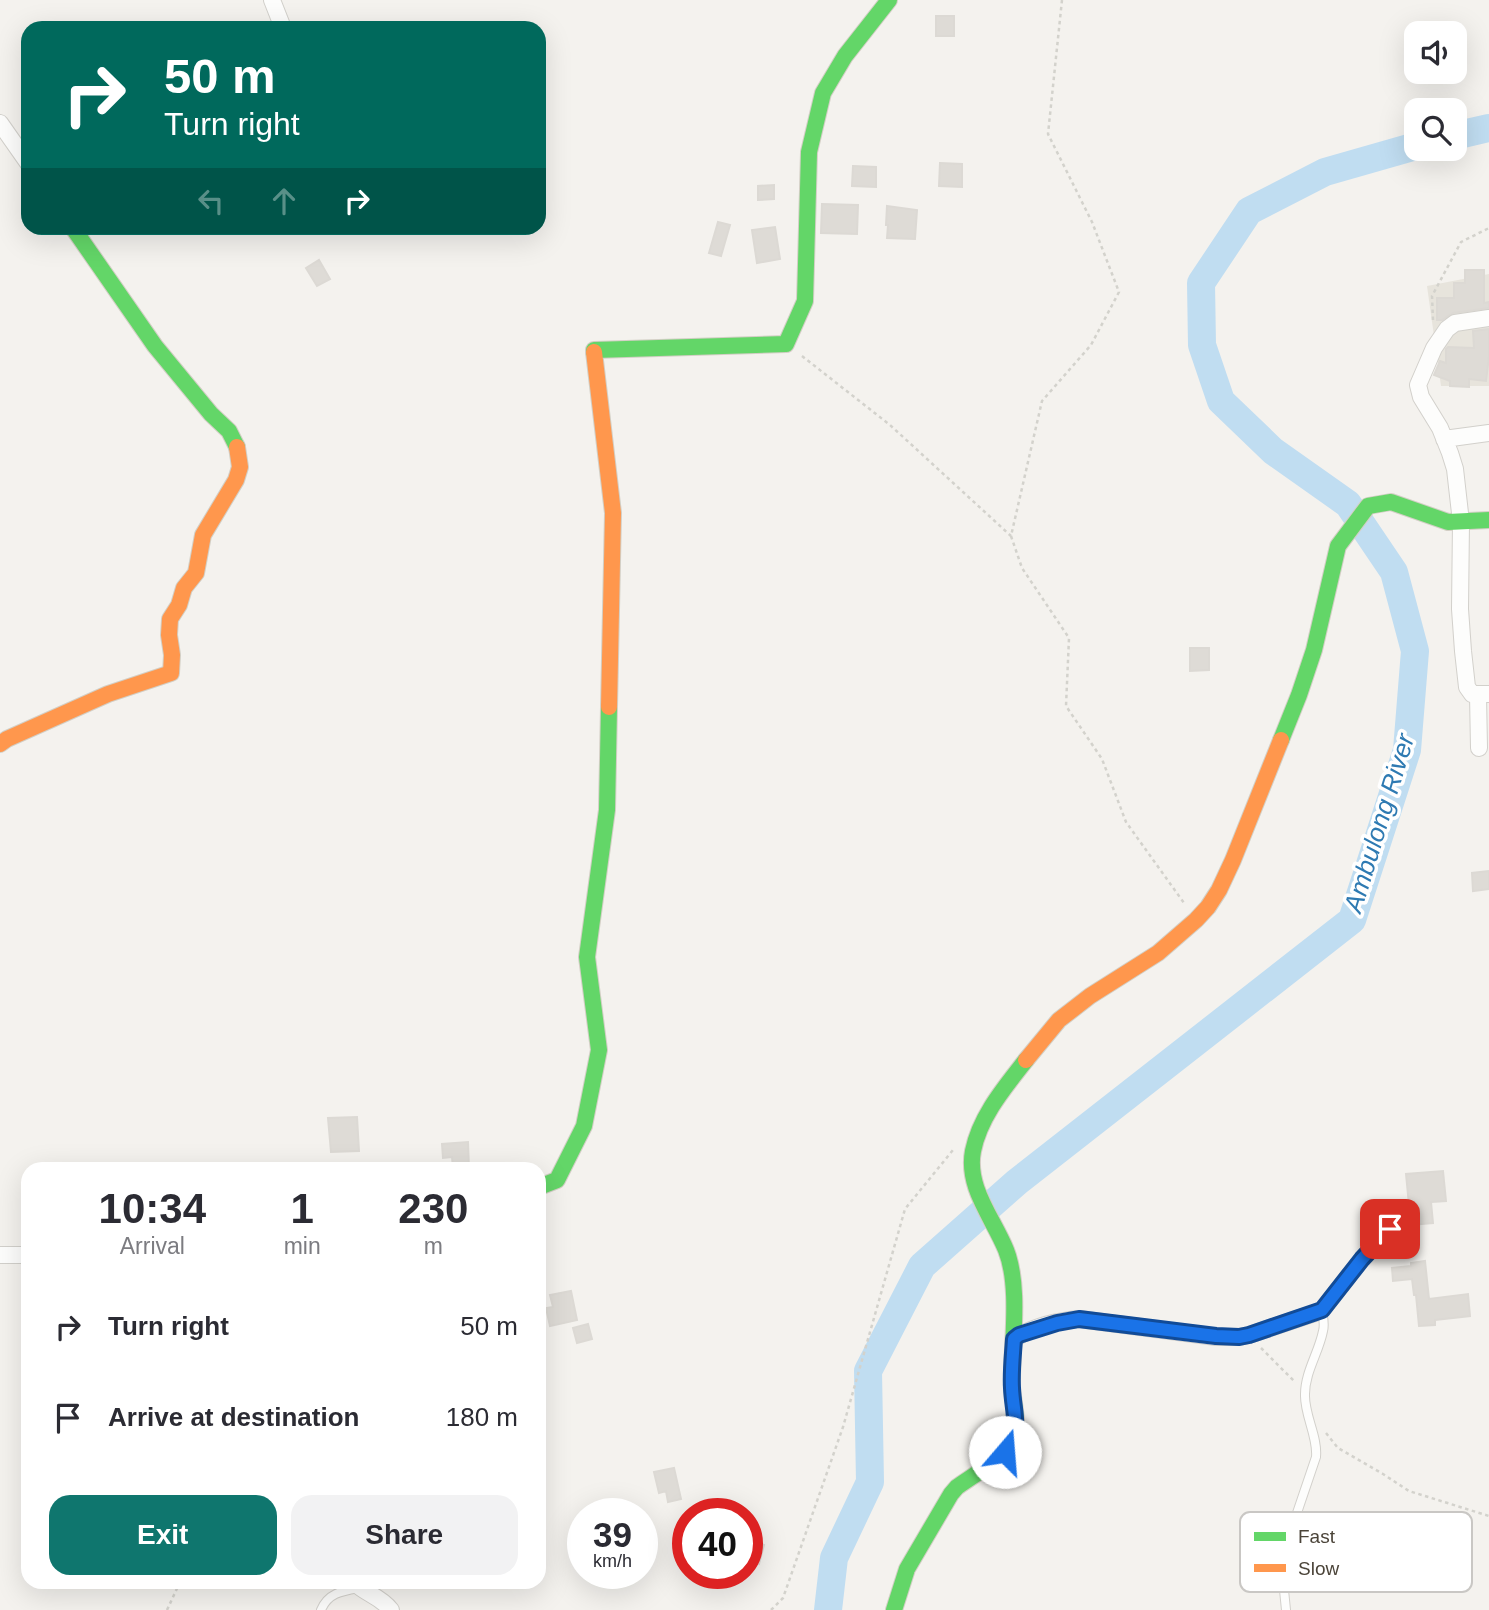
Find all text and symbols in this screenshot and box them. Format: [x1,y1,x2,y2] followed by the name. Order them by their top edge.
[1404,21,1467,161] map controls
[1404,21,1467,84] button: sound
[49,49,140,140] icon: right
[164,49,276,103] text: 50 m
[1404,98,1467,161] button: search
[164,106,300,142] text: Turn right
[192,182,230,220] icon: left
[265,182,303,220] icon: ahead
[338,182,376,220] icon: right
[1337,729,1421,918] water label: Ambulong River
[99,1185,206,1232] text: 10:34
[290,1185,314,1232] text: 1
[398,1185,468,1232] text: 230
[1360,1199,1420,1259] pin
[1371,1210,1409,1248] icon: arrive
[120,1233,185,1259] text: Arrival
[284,1233,321,1259] text: min
[424,1233,443,1259] text: m
[49,1308,87,1346] icon: right
[108,1311,229,1341] text: Turn right
[460,1311,518,1341] text: 50 m
[49,1399,87,1437] icon: arrive
[108,1402,359,1432] text: Arrive at destination
[446,1402,518,1432] text: 180 m
[968,1415,1042,1489] position arrow
[49,1495,277,1575] button: Exit
[291,1495,518,1575] button: Share
[672,1498,763,1589] speed limit sign: 40
[1240,1512,1472,1592] legend
[593,1515,632,1554] text: 39
[1298,1526,1336,1547] text: Fast
[593,1551,632,1571] text: km/h
[1298,1558,1339,1579] text: Slow

